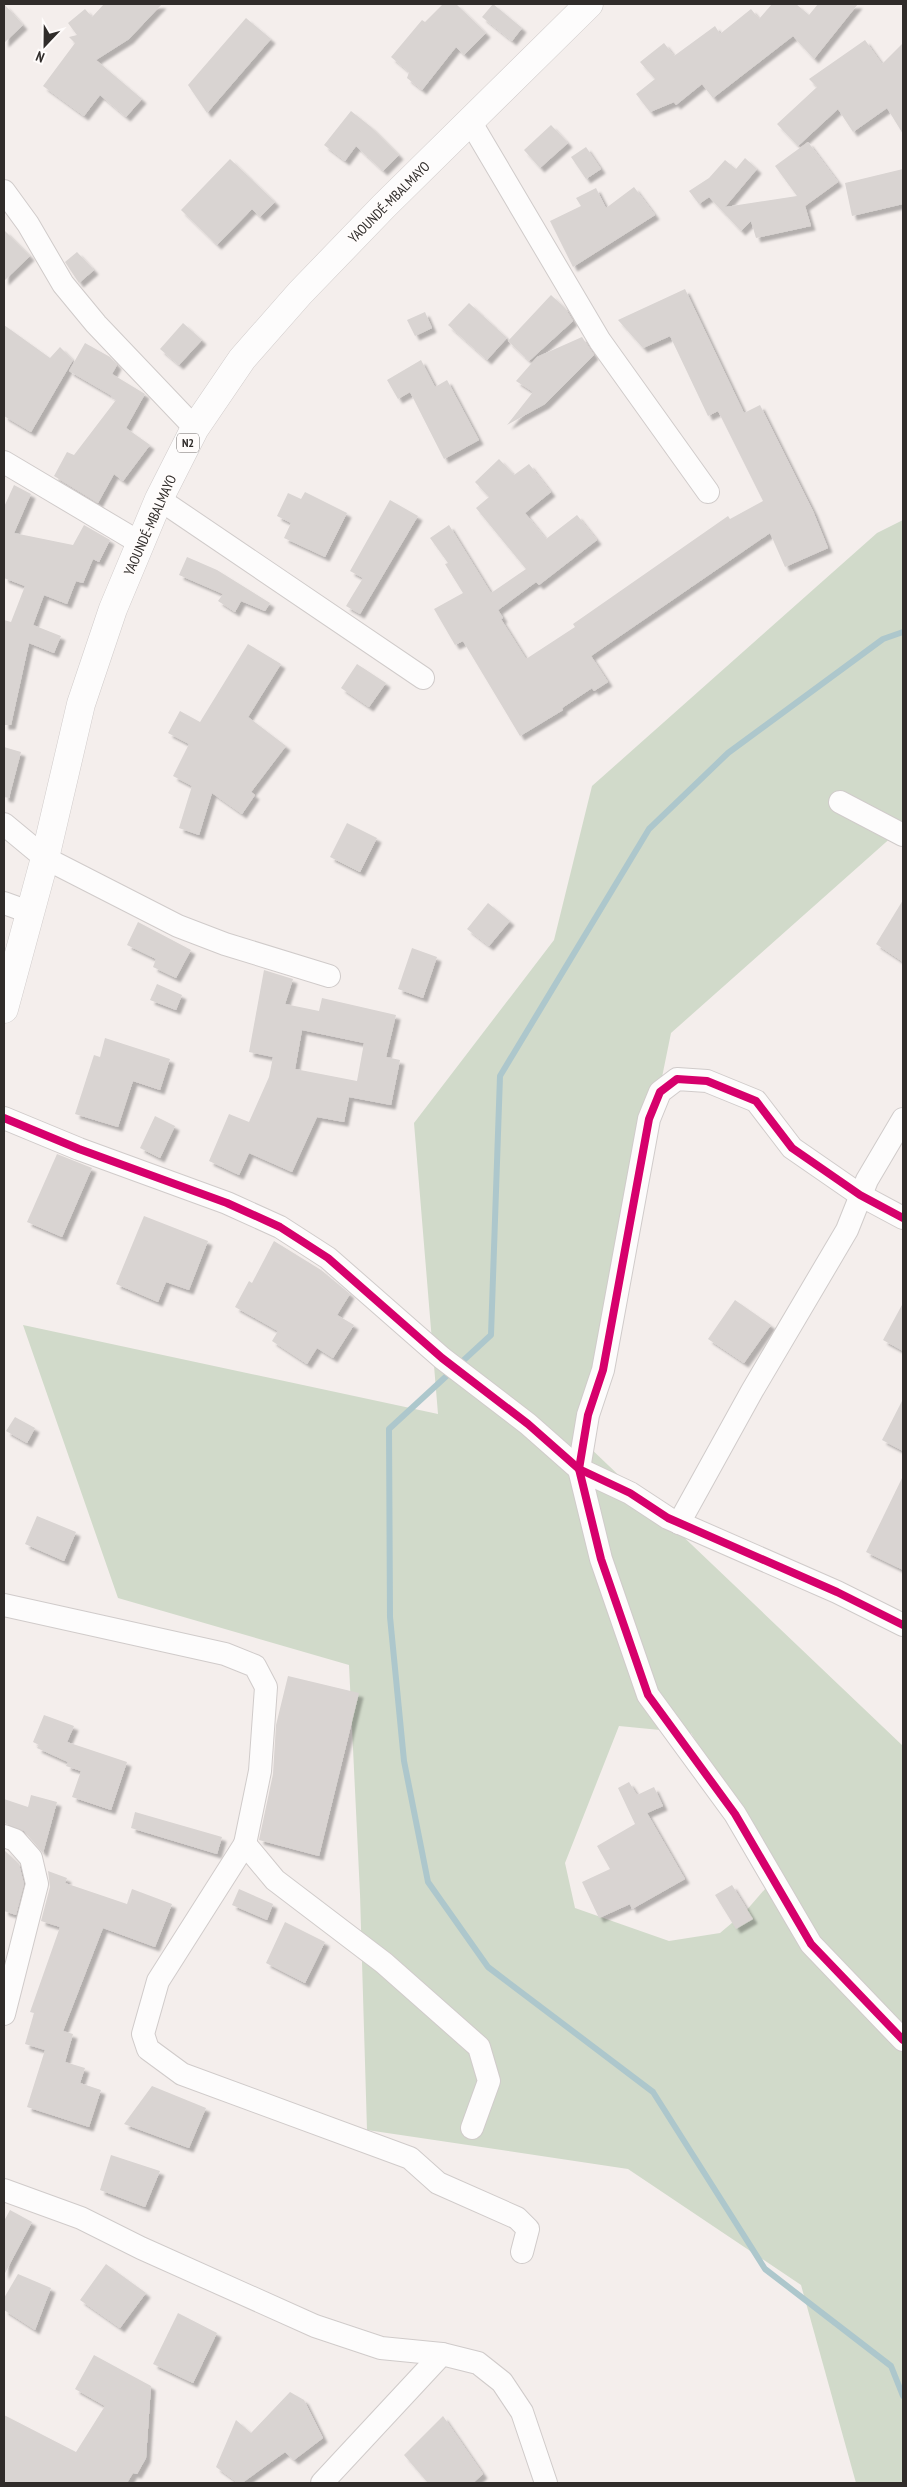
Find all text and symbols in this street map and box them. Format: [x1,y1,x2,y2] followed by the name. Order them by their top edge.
[20,20,70,70] north arrow
[33,47,47,67] text: N
[344,157,434,247] street label: YAOUNDÉ-MBALMAYO
[177,433,199,452] road number: N2
[120,472,180,578] street label: YAOUNDÉ-MBALMAYO

